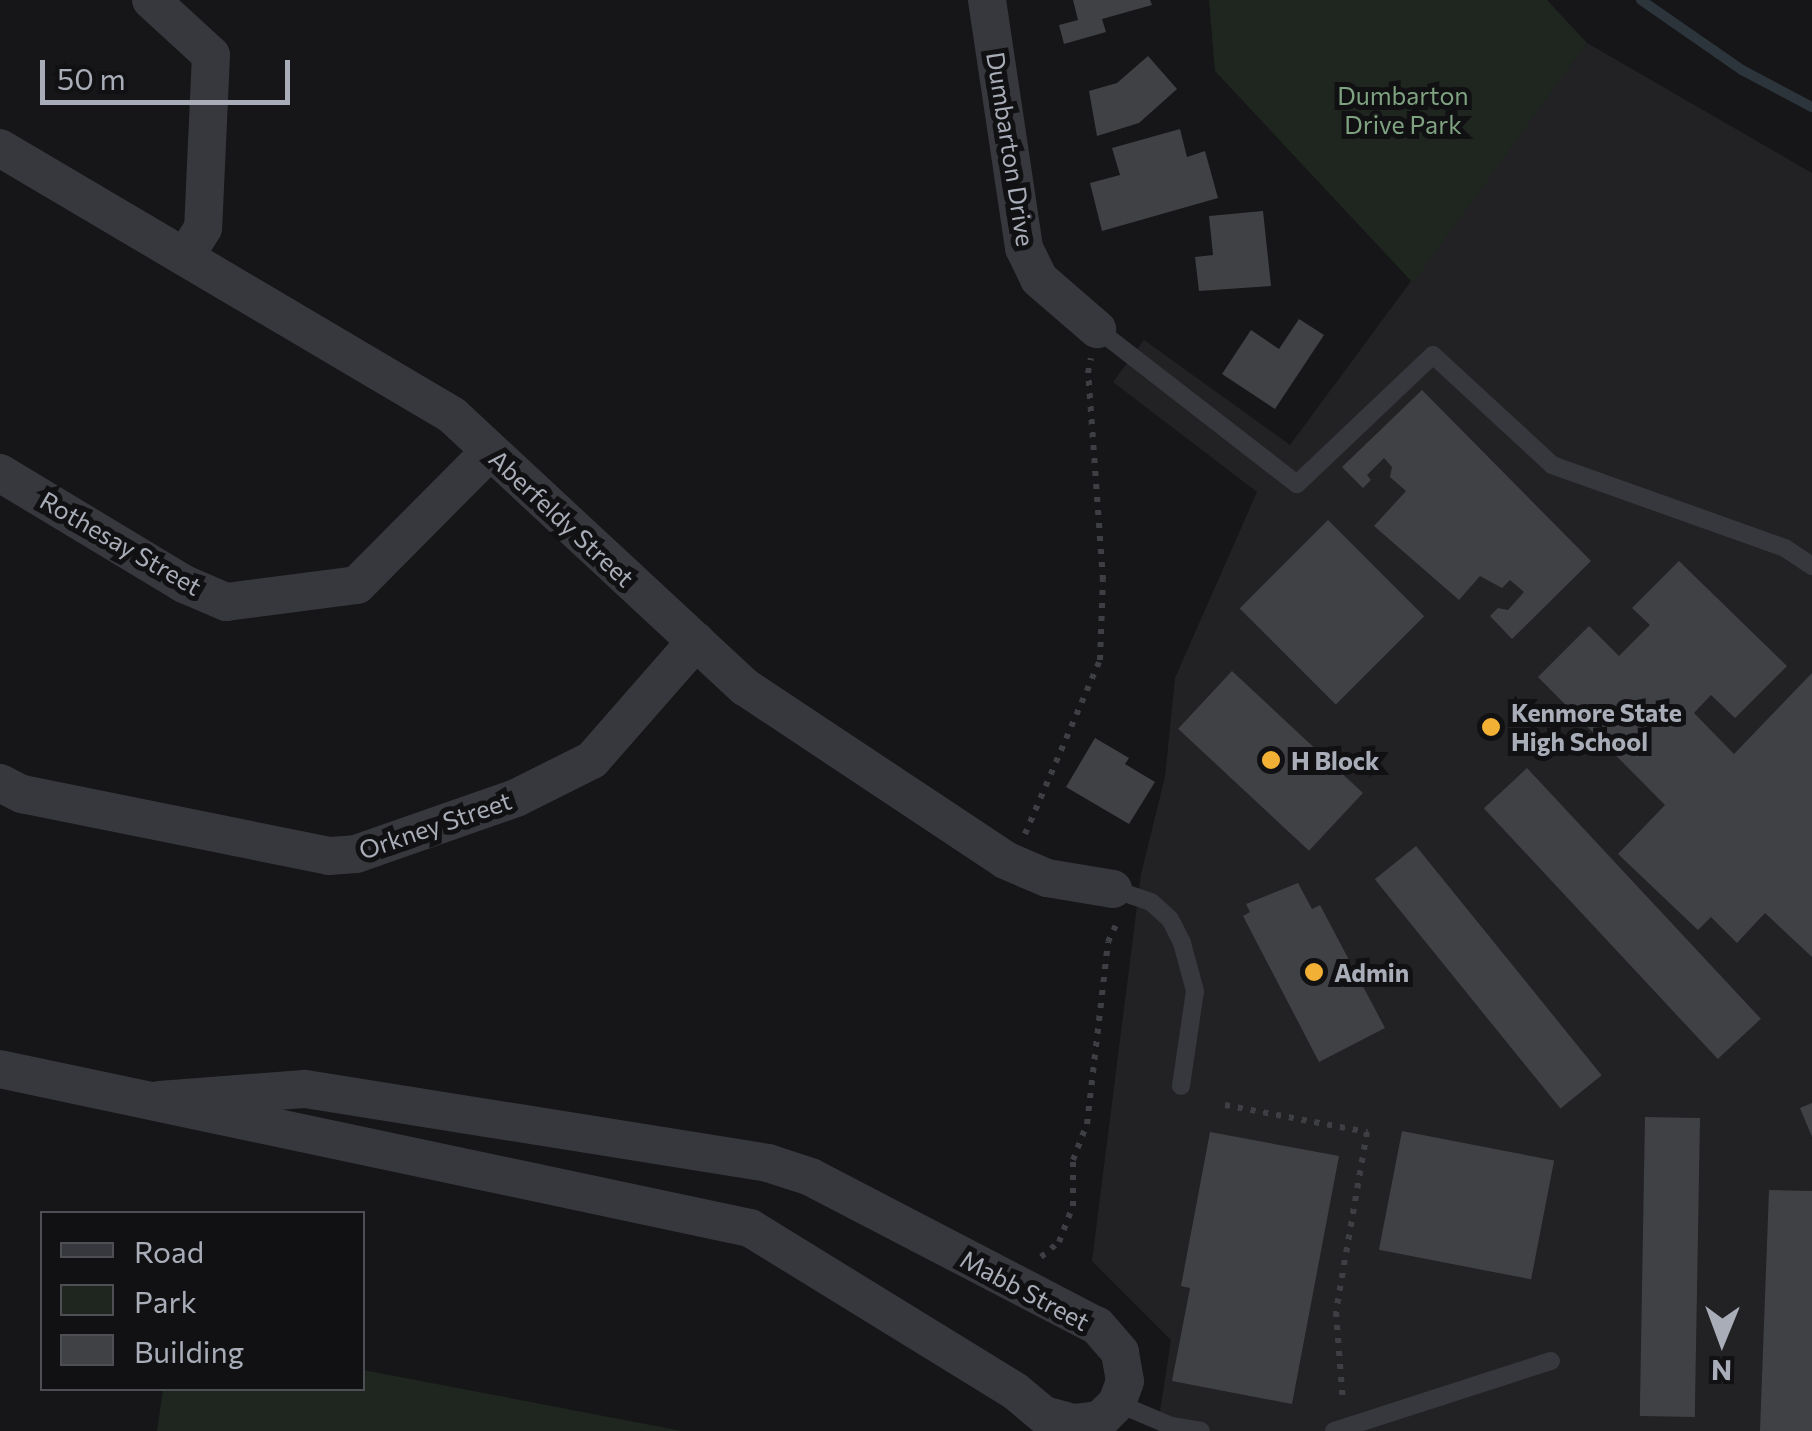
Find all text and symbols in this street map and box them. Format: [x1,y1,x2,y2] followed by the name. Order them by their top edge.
[45,40,295,102] scale bar
[981,50,1041,248] street label: Dumbarton Drive
[57,59,126,96] text: 50 m
[1337,81,1469,140] park label: Dumbarton Drive Park
[483,443,641,593] street label: Aberfeldy Street
[35,485,207,601] street label: Rothesay Street
[1511,698,1682,757] place label: Kenmore State High School
[1480,716,1502,738] marker: Kenmore State High School
[1291,745,1379,775] place label: H Block
[1260,749,1282,771] marker: H Block
[355,785,515,865] street label: Orkney Street
[1334,957,1409,987] place label: Admin
[1303,961,1325,983] marker: Admin
[40,1211,365,1391] legend
[134,1232,204,1269] text: Road
[955,1243,1095,1337] street label: Mabb Street
[134,1282,197,1319] text: Park
[1672,1291,1772,1391] north arrow
[134,1332,244,1369] text: Building
[1711,1354,1732,1388] text: N

